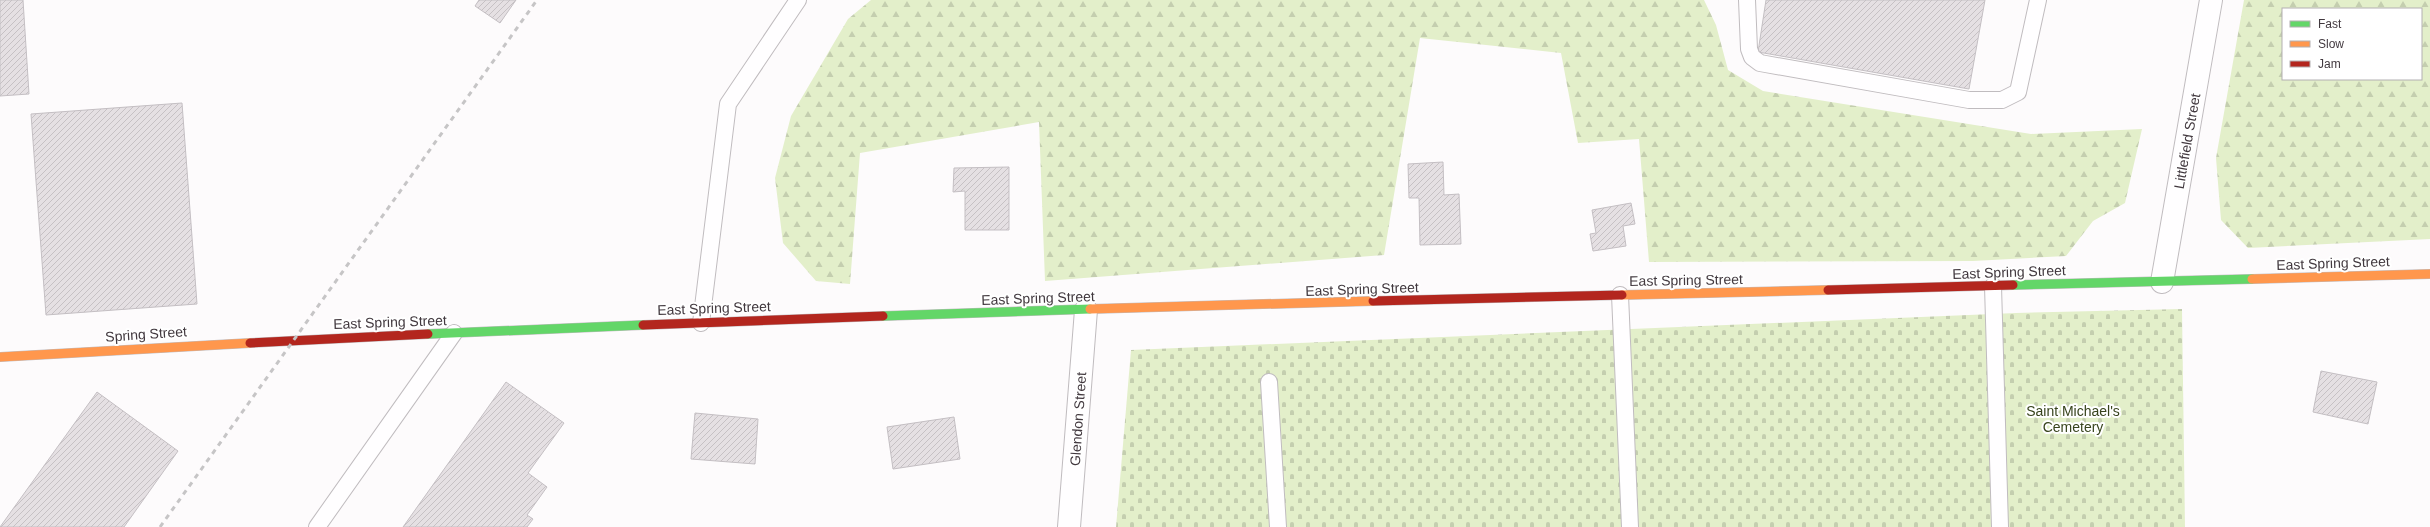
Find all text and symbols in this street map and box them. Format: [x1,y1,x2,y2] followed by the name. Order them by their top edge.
[2282,8,2422,80] legend
[2318,17,2342,31] text: Fast
[2318,37,2344,51] text: Slow
[2318,57,2341,71] text: Jam
[2171,92,2203,190] street label: Littlefield Street
[2276,253,2390,273] street label: East Spring Street
[1952,262,2066,282] street label: East Spring Street
[1629,271,1743,289] street label: East Spring Street
[1305,279,1419,299] street label: East Spring Street
[981,288,1095,308] street label: East Spring Street
[657,298,771,318] street label: East Spring Street
[333,312,447,332] street label: East Spring Street
[105,323,187,345] street label: Spring Street
[1067,371,1089,467] street label: Glendon Street
[2026,403,2120,435] park label: Saint Michael's Cemetery

